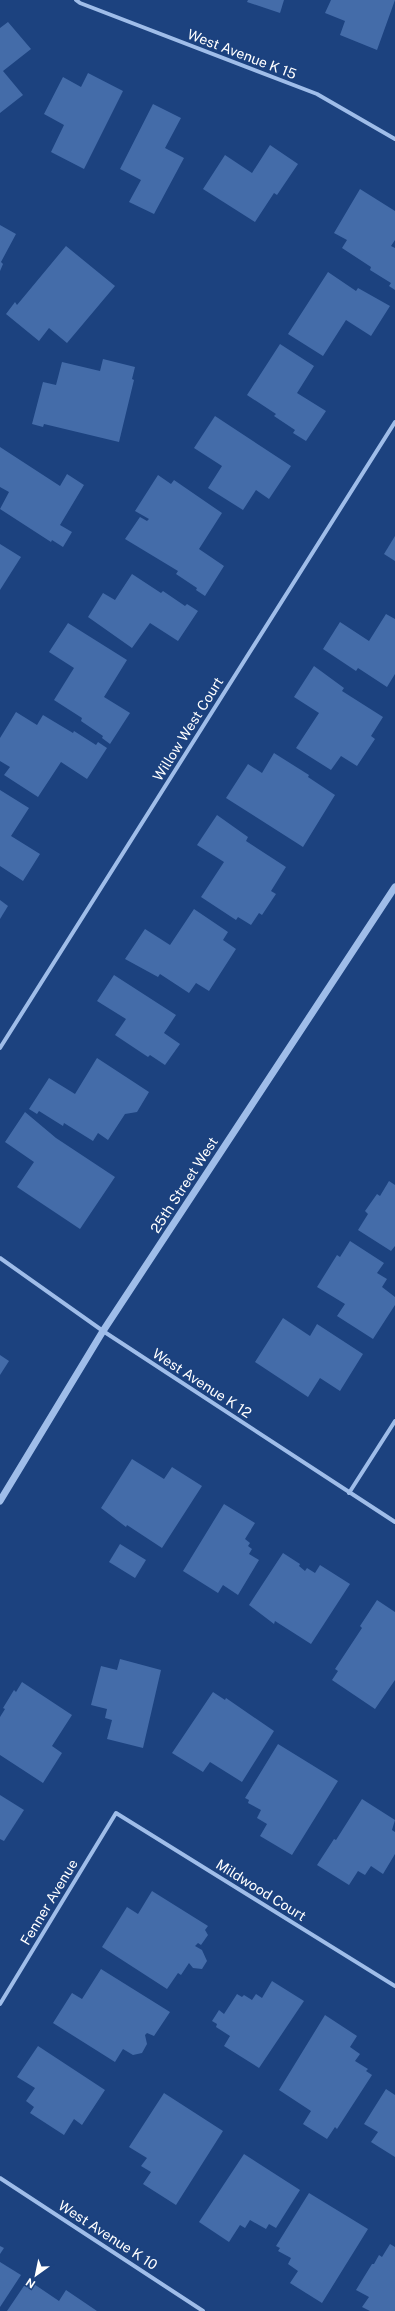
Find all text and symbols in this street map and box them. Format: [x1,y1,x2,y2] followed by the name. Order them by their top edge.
[185,26,299,82] street label: West Avenue K 15
[150,674,226,784] street label: Willow West Court
[147,1134,221,1236] street label: 25th Street West
[150,1345,254,1421] street label: West Avenue K 12
[17,1856,81,1948] street label: Fenner Avenue
[213,1856,309,1924] street label: Mildwood Court
[55,2197,161,2273] street label: West Avenue K 10
[16,2255,56,2295] north arrow
[24,2276,37,2291] text: N

